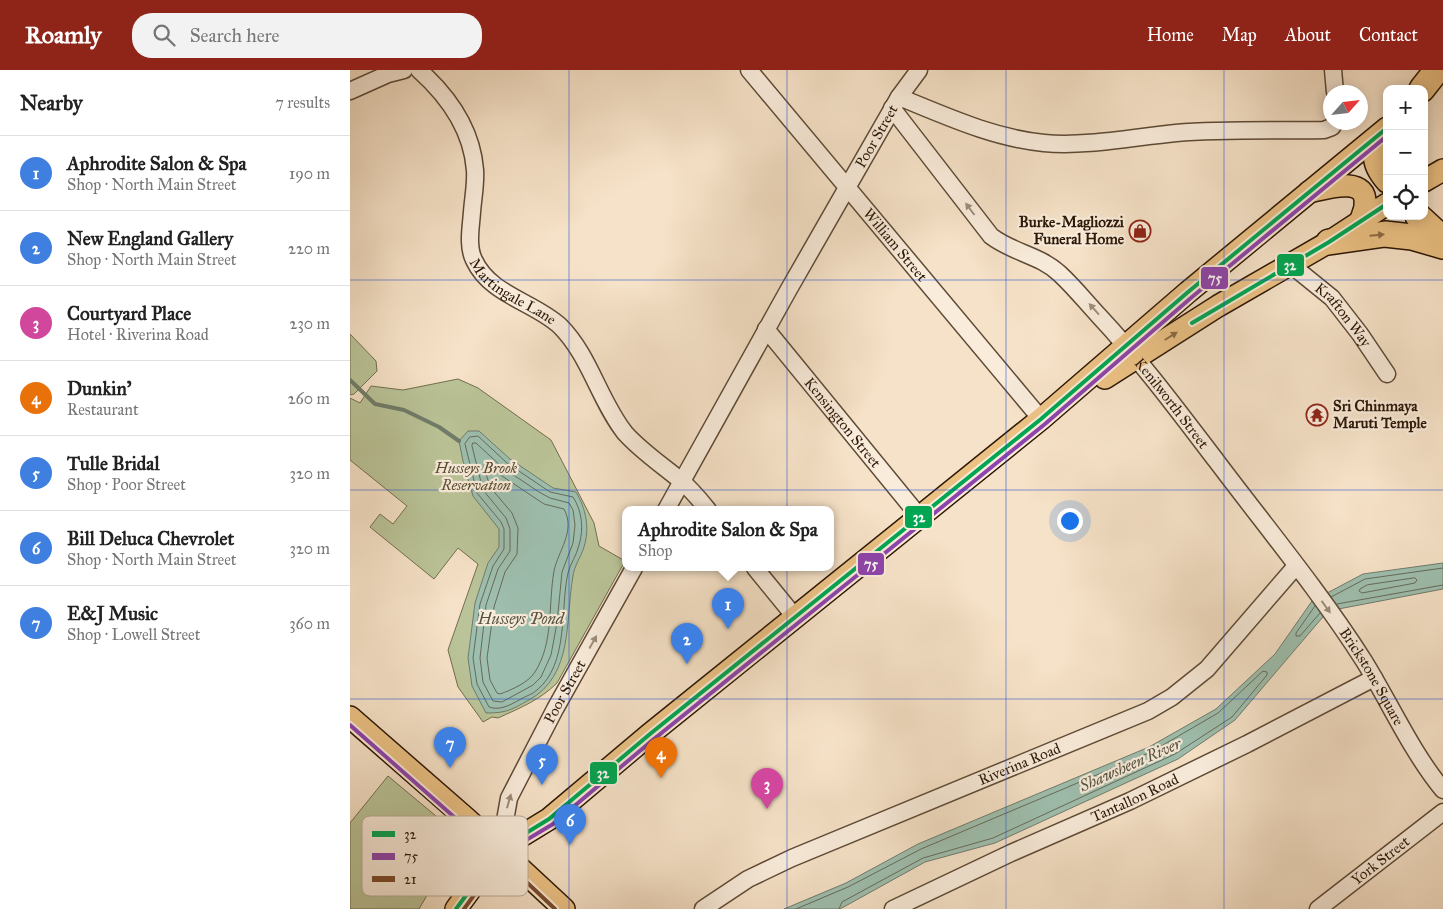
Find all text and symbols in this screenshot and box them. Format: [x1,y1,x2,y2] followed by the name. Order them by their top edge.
[132,13,482,58] search box
[25,20,102,50] text: Roamly
[150,21,178,49] icon: search
[190,24,280,47] text: Search here
[1147,24,1194,46] text: Home
[1222,24,1257,46] text: Map
[1285,24,1331,46] text: About
[1359,24,1418,46] text: Contact
[1323,85,1368,130] north arrow
[1383,85,1428,220] map controls
[1383,85,1428,130] button: +
[20,90,83,116] text: Nearby
[275,93,330,112] text: 7 results
[851,101,902,171] street label: Poor Street
[1383,130,1428,175] button: −
[67,152,247,175] text: Aphrodite Salon & Spa
[33,164,39,183] text: 1
[289,164,330,183] text: 190 m
[67,175,237,194] text: Shop · North Main Street
[1383,175,1428,220] button: locate
[965,203,976,216] one-way arrow
[859,205,932,286] street label: William Street
[1019,213,1125,248] place label: Burke-Magliozzi Funeral Home
[1128,219,1152,243] shop icon: Burke-Magliozzi Funeral Home
[67,227,233,250] text: New England Gallery
[1369,231,1385,239] one-way arrow
[32,239,40,258] text: 2
[288,239,330,258] text: 220 m
[67,250,237,269] text: Shop · North Main Street
[1276,253,1305,277] line badge: 32
[465,255,560,328] street label: Martingale Lane
[1284,257,1297,275] text: 32
[1200,266,1229,290] line badge: 75
[1208,270,1222,287] text: 75
[1311,279,1376,351] street label: Krafton Way
[67,302,191,325] text: Courtyard Place
[1088,303,1099,316] one-way arrow
[33,314,39,333] text: 3
[290,314,330,333] text: 230 m
[67,325,209,344] text: Hotel · Riverina Road
[1164,331,1178,341] one-way arrow
[1131,354,1213,453] street label: Kenilworth Street
[800,374,885,472] street label: Kensington Street
[67,377,131,400] text: Dunkin'
[32,389,40,408] text: 4
[288,389,330,408] text: 260 m
[1333,397,1427,433] place label: Sri Chinmaya Maruti Temple
[67,400,139,419] text: Restaurant
[1305,403,1329,427] temple icon: Sri Chinmaya Maruti Temple
[67,452,160,475] text: Tulle Bridal
[434,459,518,494] park label: Husseys Brook Reservation
[32,464,40,483] text: 5
[290,464,330,483] text: 320 m
[67,475,186,494] text: Shop · Poor Street
[904,505,933,529] line badge: 32
[622,506,834,571] popup
[1057,508,1083,534] your location
[913,509,926,527] text: 32
[638,518,818,541] text: Aphrodite Salon & Spa
[67,527,234,550] text: Bill Deluca Chevrolet
[32,539,40,558] text: 6
[290,539,330,558] text: 320 m
[638,541,672,560] text: Shop
[67,550,237,569] text: Shop · North Main Street
[857,552,885,576] line badge: 75
[864,556,878,573] text: 75
[712,588,744,629] pin: 1
[1321,600,1331,614] one-way arrow
[67,602,158,625] text: E&J Music
[477,609,566,628] water label: Husseys Pond
[32,614,40,633] text: 7
[289,614,330,633] text: 360 m
[671,623,703,664] pin: 2
[1336,624,1408,729] street label: Brickstone Square
[67,625,200,644] text: Shop · Lowell Street
[588,636,597,649] one-way arrow
[540,656,590,726] street label: Poor Street
[434,727,466,768] pin: 7
[1076,733,1185,796] water label: Shawsheen River
[645,737,677,778] pin: 4
[976,739,1064,789] street label: Riverina Road
[526,744,558,785] pin: 5
[589,761,618,785] line badge: 32
[597,765,610,783] text: 32
[751,768,783,809] pin: 3
[1088,770,1182,826] street label: Tantallon Road
[505,794,513,809] one-way arrow
[554,804,586,845] pin: 6
[362,816,528,896] legend
[404,826,417,843] text: 32
[1348,832,1414,889] street label: York Street
[404,848,418,865] text: 75
[404,871,417,888] text: 21

